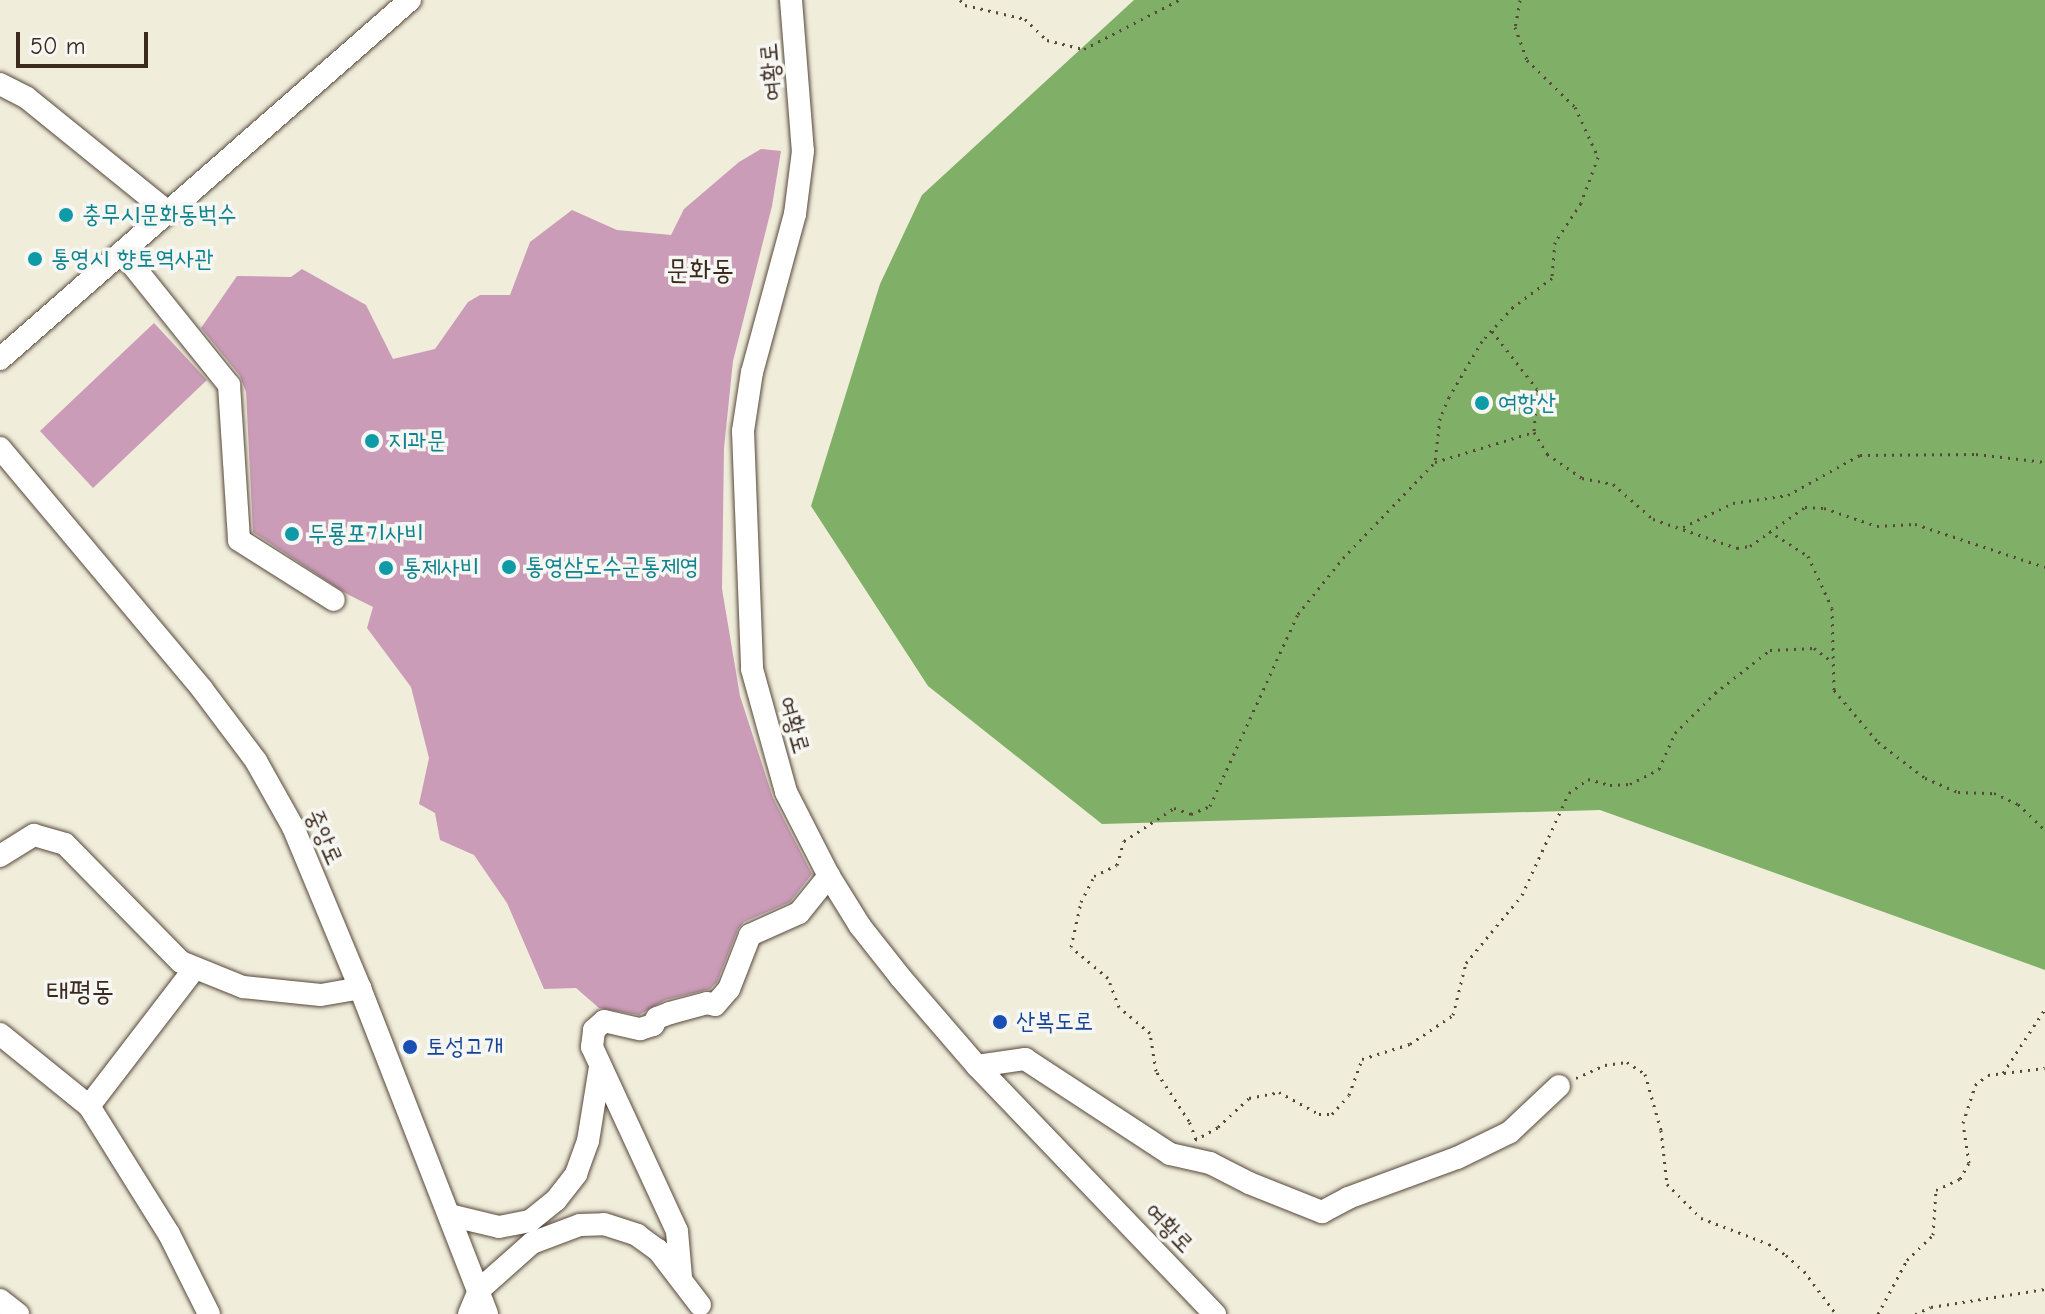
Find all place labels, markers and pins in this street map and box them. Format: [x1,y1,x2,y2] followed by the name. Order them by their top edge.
[82,201,236,229] place label: 충무시문화동벅수
[57,206,75,224] marker: 충무시문화동벅수
[51,245,214,273] place label: 통영시 향토역사관
[26,250,44,268] marker: 통영시 향토역사관
[1498,389,1556,417] place label: 여항산
[1473,394,1491,412] marker: 여항산
[388,427,446,455] place label: 지과문
[363,432,381,450] marker: 지과문
[308,520,424,548] place label: 두룡포기사비
[283,525,301,543] marker: 두룡포기사비
[525,553,699,581] place label: 통영삼도수군통제영
[402,554,479,582] place label: 통제사비
[500,558,518,576] marker: 통영삼도수군통제영
[377,559,395,577] marker: 통제사비
[1016,1008,1093,1036] place label: 산복도로
[991,1013,1009,1031] marker: 산복도로
[426,1033,503,1061] place label: 토성고개
[401,1038,419,1056] marker: 토성고개

